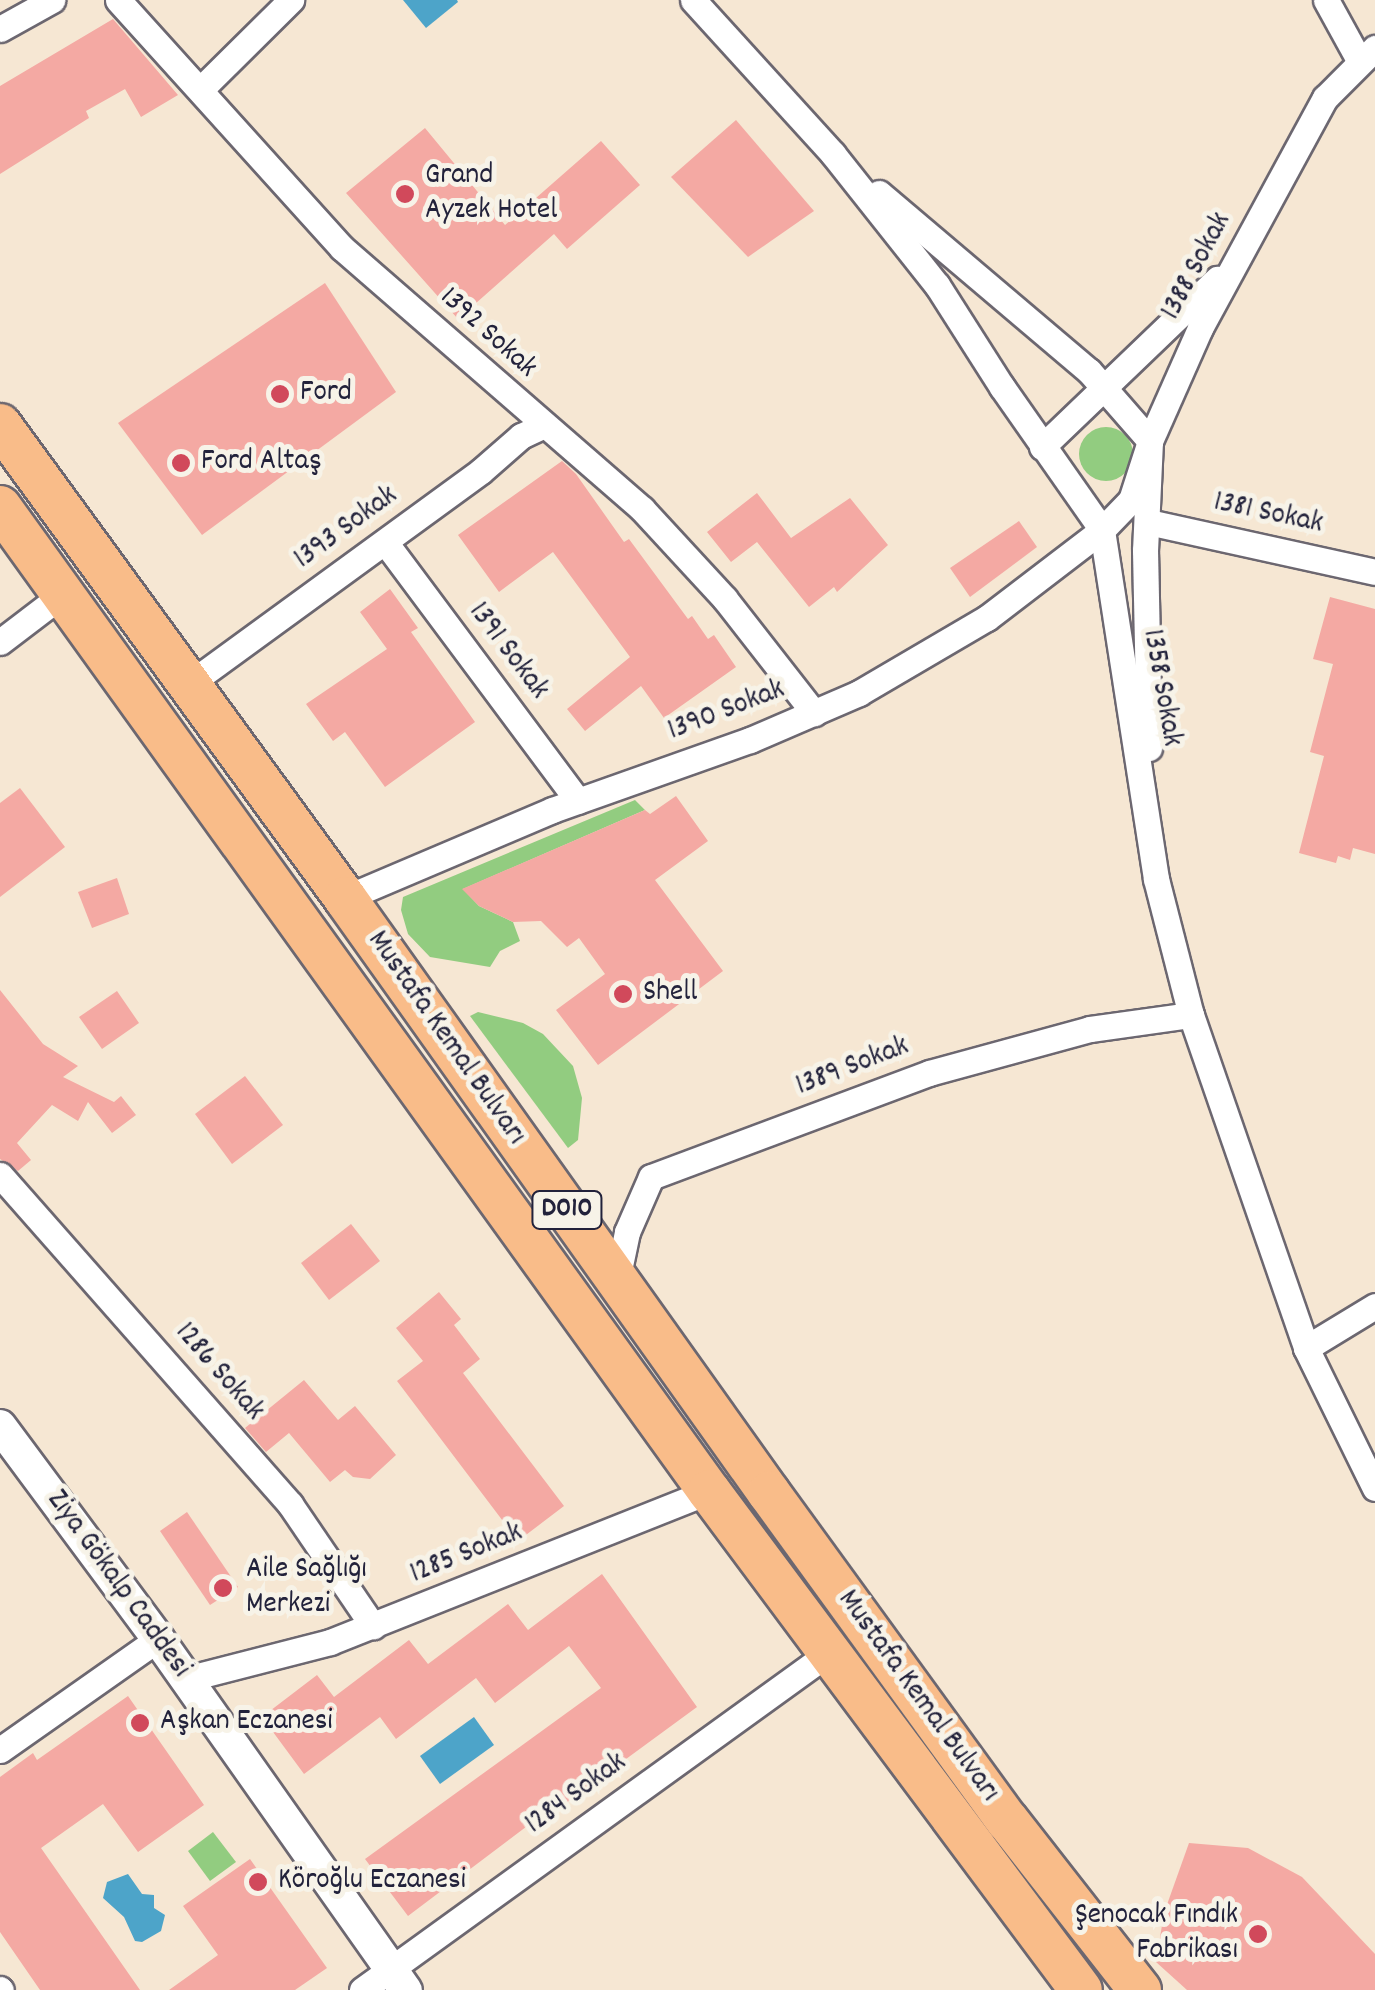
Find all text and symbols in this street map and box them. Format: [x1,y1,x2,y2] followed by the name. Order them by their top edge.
[425,159,557,230] place label: Grand Ayzek Hotel
[394,183,416,205] marker: Grand Ayzek Hotel
[1155,207,1241,327] street label: 1388 Sokak
[431,281,543,387] street label: 1392 Sokak
[300,376,352,412] place label: Ford
[269,383,291,405] marker: Ford
[201,445,321,481] place label: Ford Altaş
[170,452,192,474] marker: Ford Altaş
[288,479,406,579] street label: 1393 Sokak
[1210,486,1326,544] street label: 1381 Sokak
[459,596,555,708] street label: 1391 Sokak
[1132,627,1188,749] street label: 1358 Sokak
[664,673,790,751] street label: 1390 Sokak
[358,925,532,1153] street label: Mustafa Kemal Bulvarı
[643,976,697,1012] place label: Shell
[612,983,634,1005] marker: Shell
[792,1030,914,1106] street label: 1389 Sokak
[530,1187,604,1233] road number: D010
[166,1316,270,1430] street label: 1286 Sokak
[37,1484,197,1686] street label: Ziya Gökalp Caddesi
[406,1516,528,1594] street label: 1285 Sokak
[246,1553,367,1624] place label: Aile Sağlığı Merkezi
[210,1575,236,1601] marker: Aile Sağlığı Merkezi
[828,1584,1006,1810] street label: Mustafa Kemal Bulvarı
[160,1705,333,1741] place label: Aşkan Eczanesi
[129,1712,151,1734] marker: Aşkan Eczanesi
[519,1746,635,1844] street label: 1284 Sokak
[278,1864,466,1900] place label: Köroğlu Eczanesi
[247,1871,269,1893] marker: Köroğlu Eczanesi
[1075,1899,1238,1970] place label: Şenocak Fındık Fabrikası
[1247,1923,1269,1945] marker: Şenocak Fındık Fabrikası

